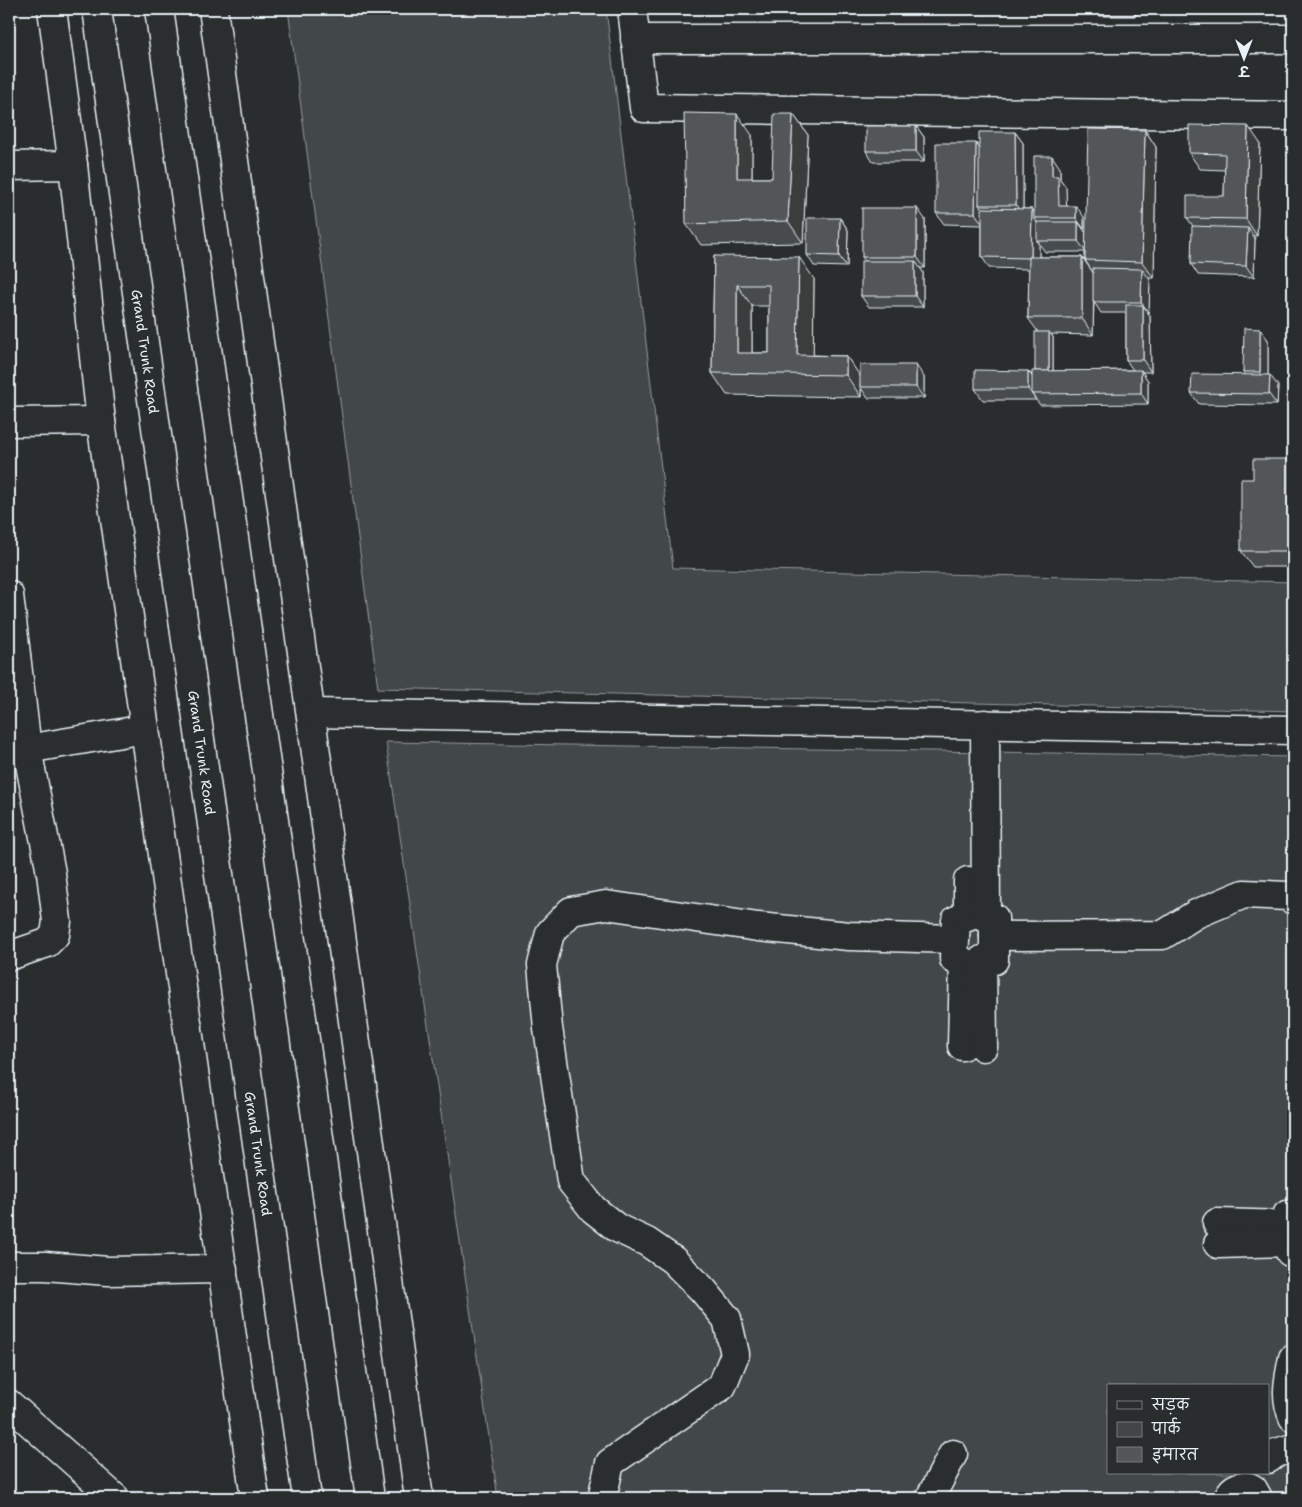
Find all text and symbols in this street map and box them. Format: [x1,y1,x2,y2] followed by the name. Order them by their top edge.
[1220,32,1270,82] north arrow
[1238,62,1251,80] text: उ
[128,288,163,415] street label: Grand Trunk Road
[184,689,220,816] street label: Grand Trunk Road
[241,1090,276,1217] street label: Grand Trunk Road
[1107,1384,1270,1474] legend
[1151,1395,1190,1415] text: सड़क
[1151,1417,1182,1439] text: पार्क
[1152,1445,1199,1465] text: इमारत

